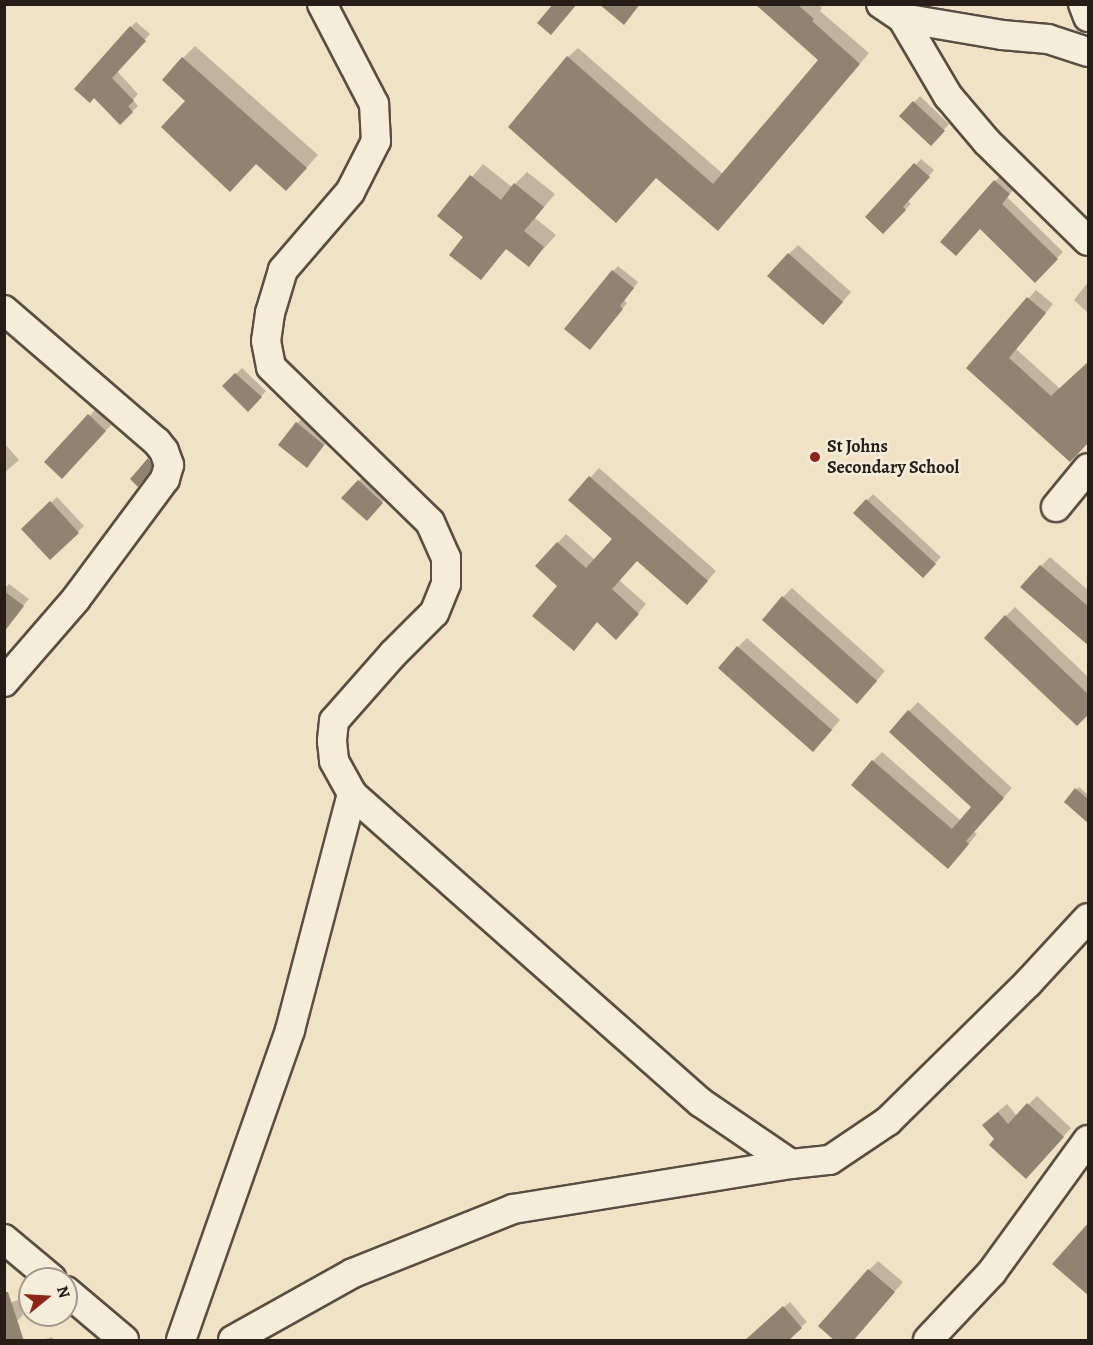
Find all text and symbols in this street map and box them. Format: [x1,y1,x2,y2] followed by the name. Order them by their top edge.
[827,436,959,478] place label: St Johns Secondary School
[808,450,822,464] marker: St Johns Secondary School
[18,1267,78,1327] north arrow
[51,1283,75,1301] text: N

